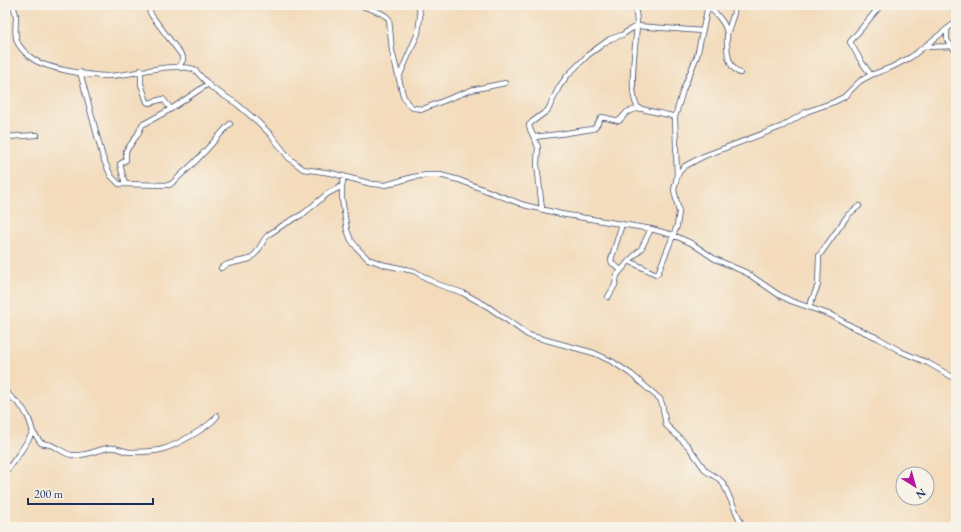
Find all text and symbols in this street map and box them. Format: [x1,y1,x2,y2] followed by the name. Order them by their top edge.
[895,466,935,506] north arrow
[28,480,153,506] scale bar
[34,486,64,502] text: 200 m
[913,486,929,502] text: N

